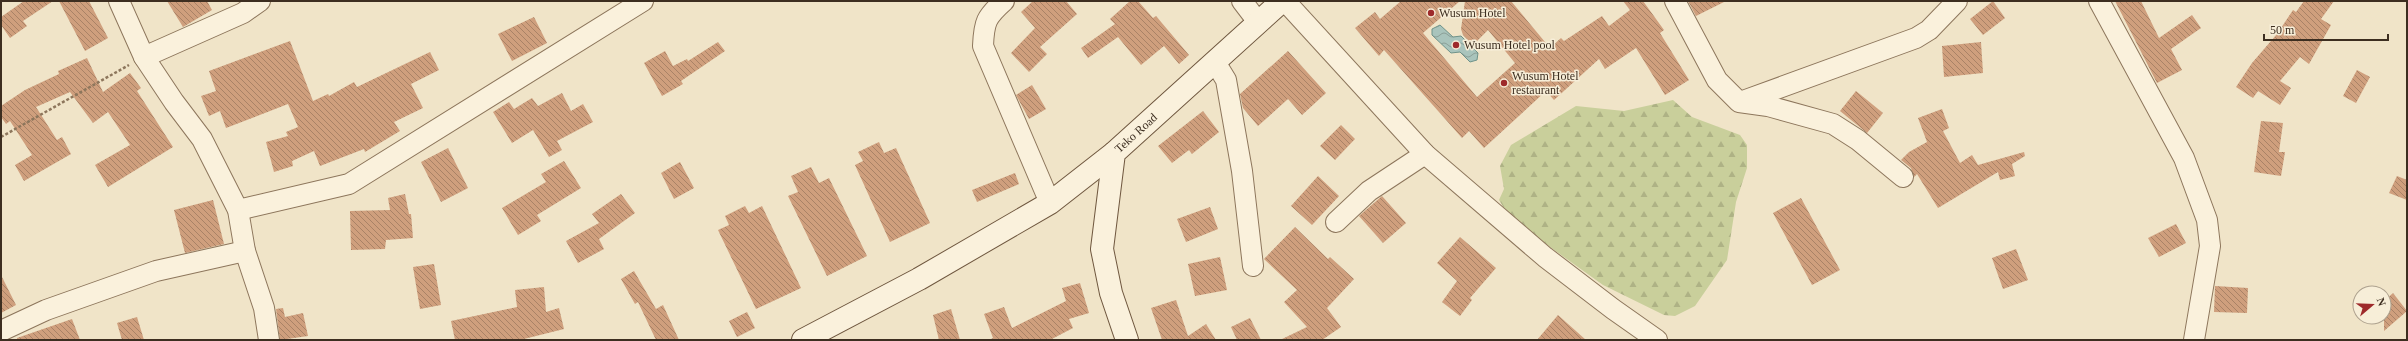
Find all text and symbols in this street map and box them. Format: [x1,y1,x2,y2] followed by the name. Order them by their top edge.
[1439,6,1506,20] place label: Wusum Hotel
[1426,8,1436,18] marker: Wusum Hotel
[2264,16,2388,42] scale bar
[2270,23,2295,37] text: 50 m
[1464,38,1556,52] place label: Wusum Hotel pool
[1451,40,1461,50] marker: Wusum Hotel pool
[1512,69,1579,97] place label: Wusum Hotel restaurant
[1499,78,1509,88] marker: Wusum Hotel restaurant
[1112,110,1160,156] street label: Teko Road
[2352,285,2392,325] north arrow
[2374,296,2388,308] text: N

